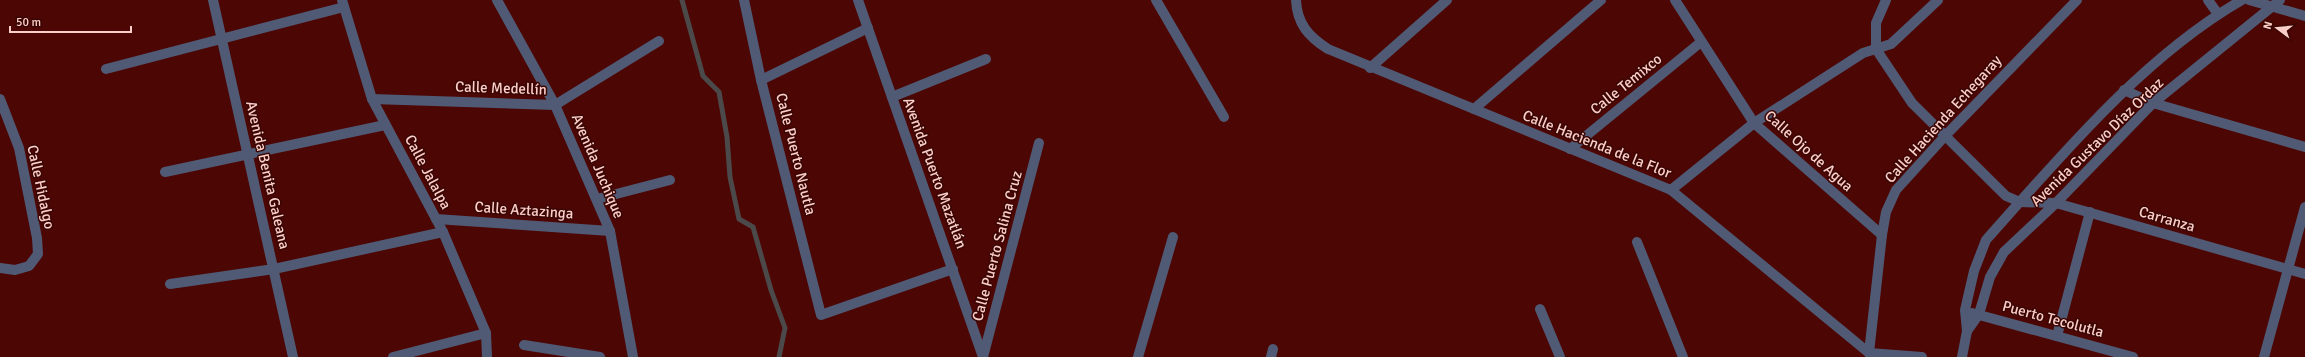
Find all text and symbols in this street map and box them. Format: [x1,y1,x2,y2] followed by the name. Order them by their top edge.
[10,8,131,34] scale bar
[2257,8,2297,48] north arrow
[16,15,41,30] text: 50 m
[2261,20,2275,31] text: N
[1587,50,1666,118] street label: Calle Temixco
[1881,51,2005,187] street label: Calle Hacienda Echegaray
[2027,74,2167,210] street label: Avenida Gustavo Díaz Ordaz
[455,77,547,99] street label: Calle Medellín
[772,91,820,217] street label: Calle Puerto Nautla
[899,95,971,251] street label: Avenida Puerto Mazatlán
[242,99,294,251] street label: Avenida Benita Galeana
[1520,106,1674,182] street label: Calle Hacienda de la Flor
[1761,107,1857,195] street label: Calle Ojo de Agua
[568,111,628,221] street label: Avenida Juchique
[401,132,455,212] street label: Calle Jalalpa
[23,143,59,231] street label: Calle Hidalgo
[968,169,1026,323] street label: Calle Puerto Salina Cruz
[474,198,574,222] street label: Calle Aztazinga
[2137,202,2197,236] street label: Carranza
[2000,297,2106,341] street label: Puerto Tecolutla

